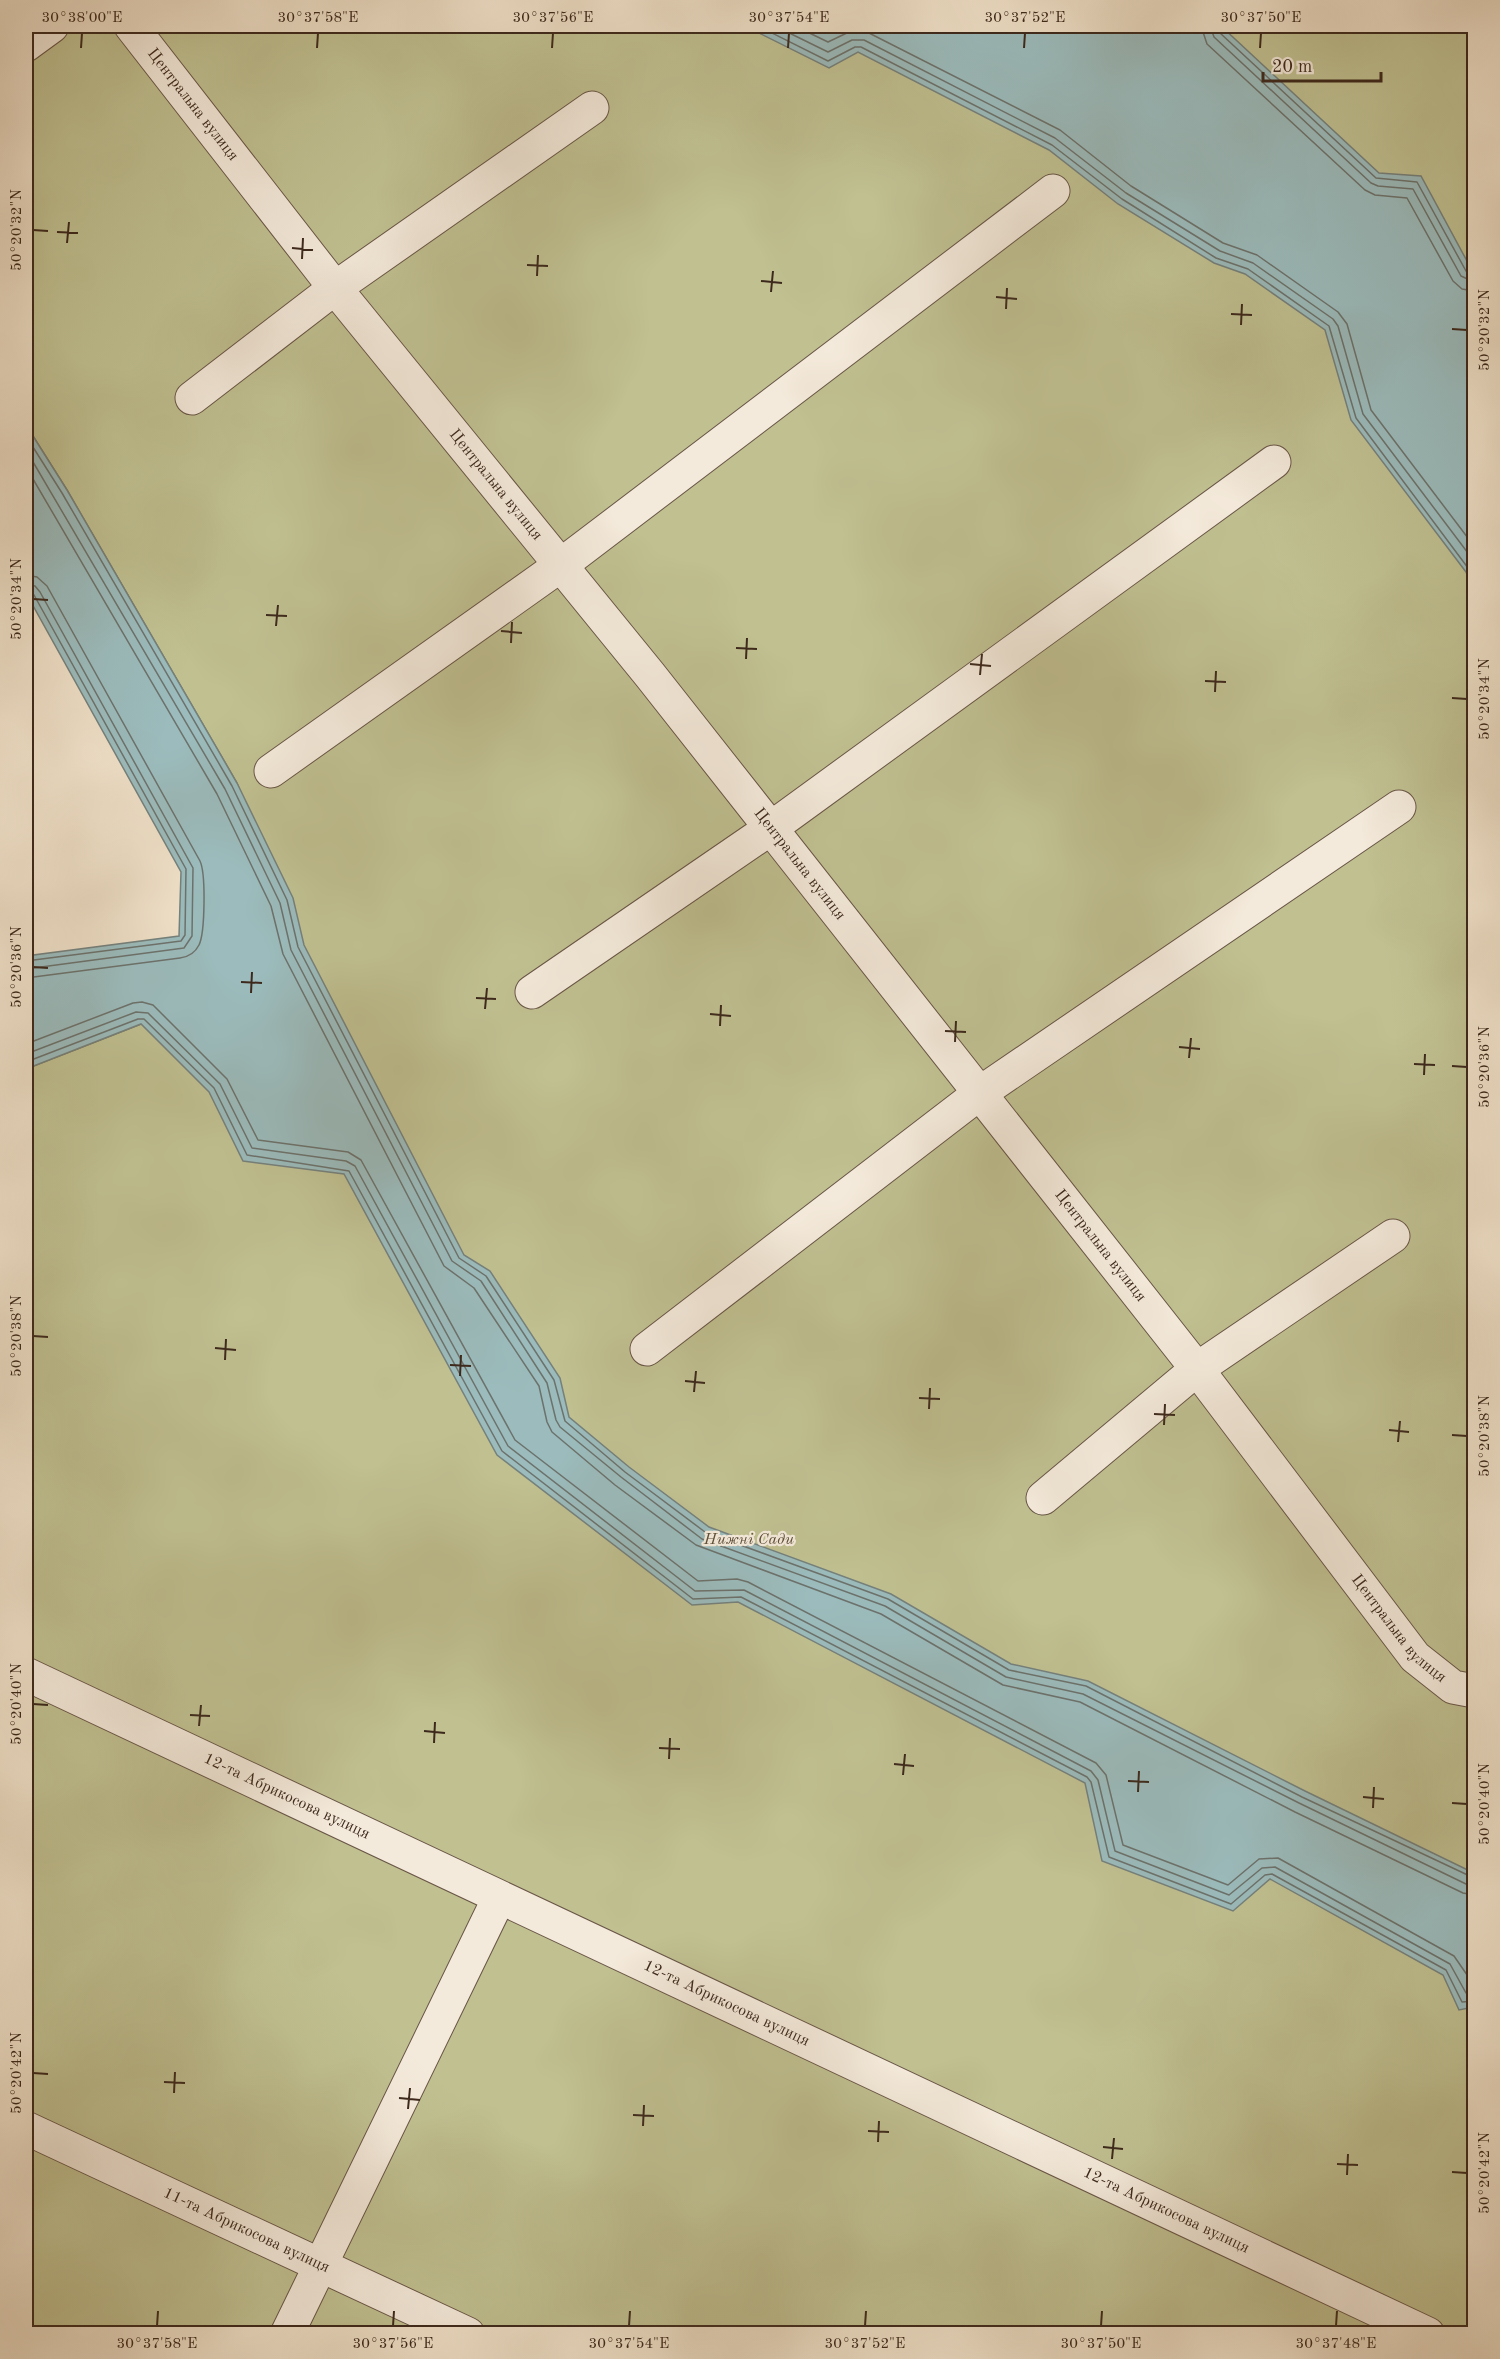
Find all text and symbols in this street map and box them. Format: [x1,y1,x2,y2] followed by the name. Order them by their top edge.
[42,11,122,26] text: 30°38'00"E
[278,11,358,26] text: 30°37'58"E
[513,11,593,26] text: 30°37'56"E
[749,11,829,26] text: 30°37'54"E
[985,11,1065,26] text: 30°37'52"E
[1221,11,1301,26] text: 30°37'50"E
[1263,45,1382,83] scale bar
[144,46,241,164] street label: Центральна вулиця
[1272,58,1312,76] text: 20 m
[10,189,25,271] text: 50°20'32"N
[1478,289,1493,371] text: 50°20'32"N
[446,427,545,543] street label: Центральна вулиця
[10,558,25,640] text: 50°20'34"N
[1478,658,1493,740] text: 50°20'34"N
[750,805,848,923] street label: Центральна вулиця
[10,926,25,1008] text: 50°20'36"N
[1478,1026,1493,1108] text: 50°20'36"N
[1051,1187,1149,1305] street label: Центральна вулиця
[10,1295,25,1377] text: 50°20'38"N
[1478,1395,1493,1477] text: 50°20'38"N
[703,1532,794,1548] park label: Нижні Сади
[1348,1572,1449,1686] street label: Центральна вулиця
[10,1663,25,1745] text: 50°20'40"N
[201,1751,372,1843] street label: 12-та Абрикосова вулиця
[1478,1763,1493,1845] text: 50°20'40"N
[641,1958,812,2050] street label: 12-та Абрикосова вулиця
[10,2032,25,2114] text: 50°20'42"N
[1478,2132,1493,2214] text: 50°20'42"N
[1080,2165,1252,2257] street label: 12-та Абрикосова вулиця
[161,2185,332,2276] street label: 11-та Абрикосова вулиця
[117,2337,197,2352] text: 30°37'58"E
[353,2337,433,2352] text: 30°37'56"E
[589,2337,669,2352] text: 30°37'54"E
[825,2337,905,2352] text: 30°37'52"E
[1061,2337,1141,2352] text: 30°37'50"E
[1296,2337,1376,2352] text: 30°37'48"E

